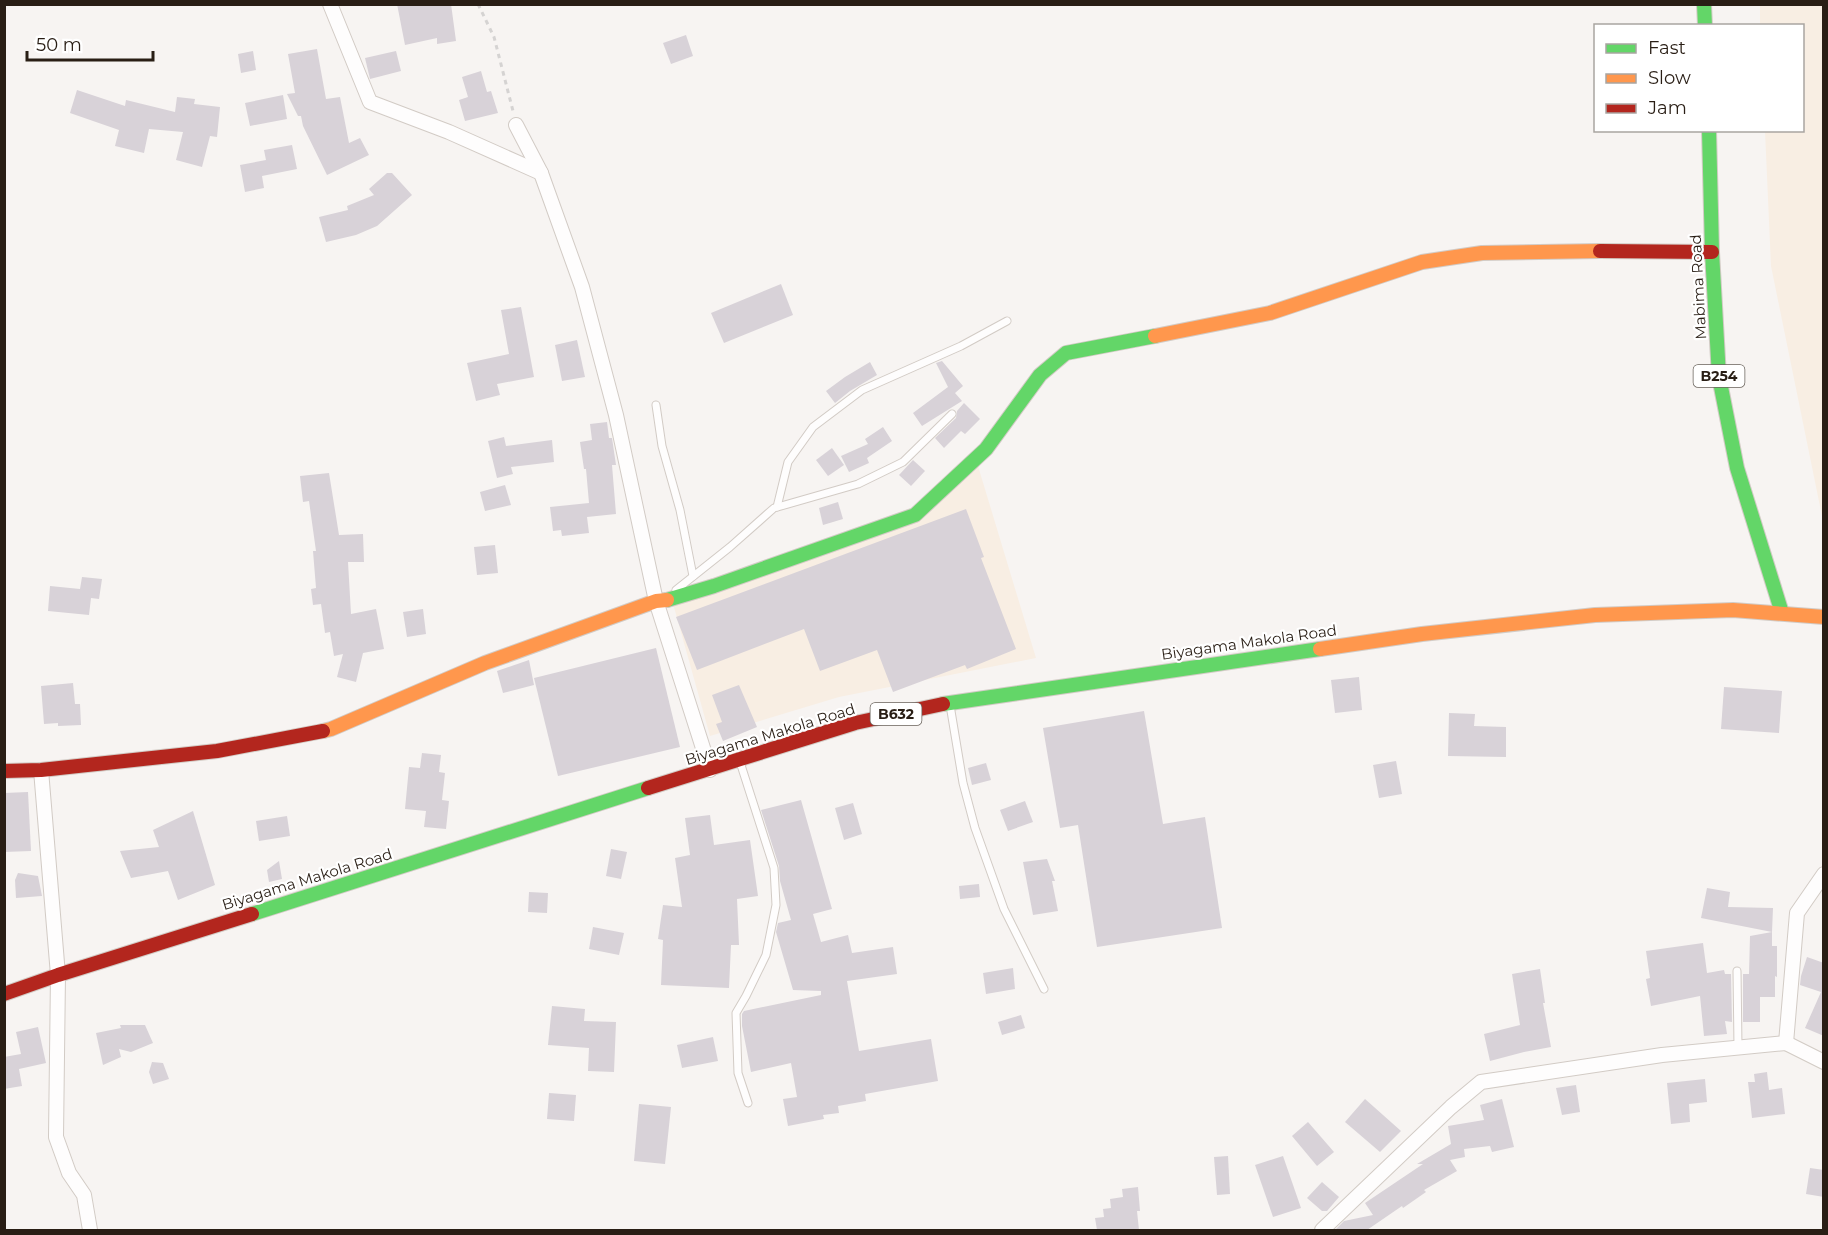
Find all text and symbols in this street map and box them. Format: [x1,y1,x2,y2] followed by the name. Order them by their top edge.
[27,24,153,62] scale bar
[1594,24,1804,132] legend
[36,34,82,56] text: 50 m
[1648,37,1686,59] text: Fast
[1648,67,1691,89] text: Slow
[1647,97,1687,119] text: Jam
[1686,234,1710,340] street label: Mabima Road
[1694,365,1744,387] road number: B254
[1160,620,1338,664] street label: Biyagama Makola Road
[683,699,857,769] street label: Biyagama Makola Road
[870,703,922,725] road number: B632
[220,844,394,914] street label: Biyagama Makola Road

